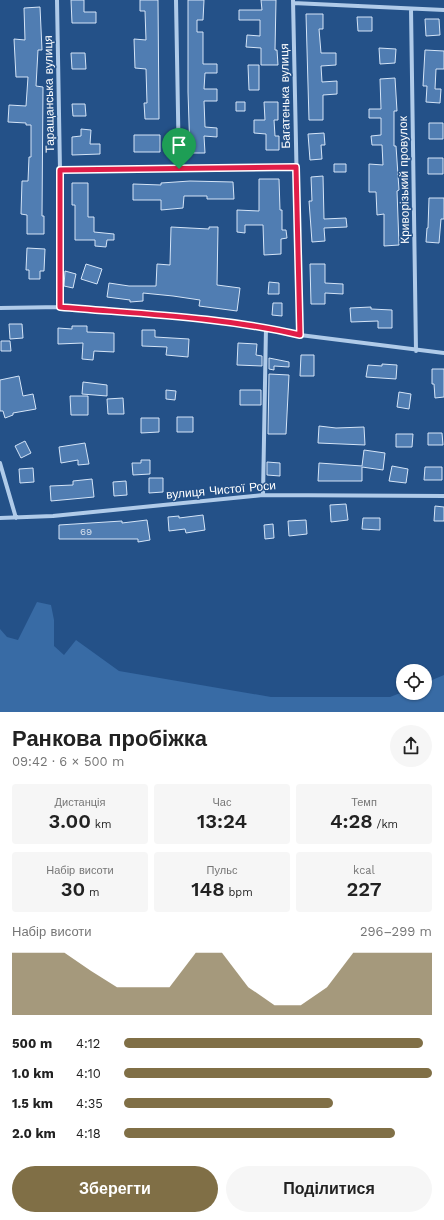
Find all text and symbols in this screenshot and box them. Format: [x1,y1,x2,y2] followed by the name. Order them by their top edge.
[41,35,57,153] street label: Таращанська вулиця
[277,43,293,149] street label: Багатенька вулиця
[396,115,412,244] street label: Криворізький провулок
[162,128,196,169] pin
[168,134,190,156] icon: arrive
[166,478,276,502] street label: вулиця Чистої Роси
[80,526,92,537] house number: 69
[396,664,432,700] map controls
[396,664,432,700] button: locate
[390,725,432,767] button: share
[12,726,207,751] text: Ранкова пробіжка
[12,754,124,769] text: 09:42 · 6 × 500 m
[55,796,105,809] text: Дистанція
[213,796,231,809] text: Час
[351,796,377,809] text: Темп
[48,809,91,833] text: 3.00
[197,809,247,833] text: 13:24
[330,809,373,833] text: 4:28
[91,818,112,831] text: km
[373,818,398,831] text: /km
[46,864,114,877] text: Набір висоти
[207,864,237,877] text: Пульс
[353,864,375,877] text: kcal
[61,877,85,901] text: 30
[191,877,225,901] text: 148
[346,877,382,901] text: 227
[85,886,99,899] text: m
[225,886,253,899] text: bpm
[12,924,92,939] text: Набір висоти
[360,924,432,939] text: 296–299 m
[12,1036,52,1051] text: 500 m
[76,1036,100,1051] text: 4:12
[12,1066,54,1081] text: 1.0 km
[76,1066,101,1081] text: 4:10
[12,1096,53,1111] text: 1.5 km
[76,1096,103,1111] text: 4:35
[12,1126,56,1141] text: 2.0 km
[76,1126,101,1141] text: 4:18
[12,1166,218,1212] button: Зберегти
[226,1166,432,1212] button: Поділитися

